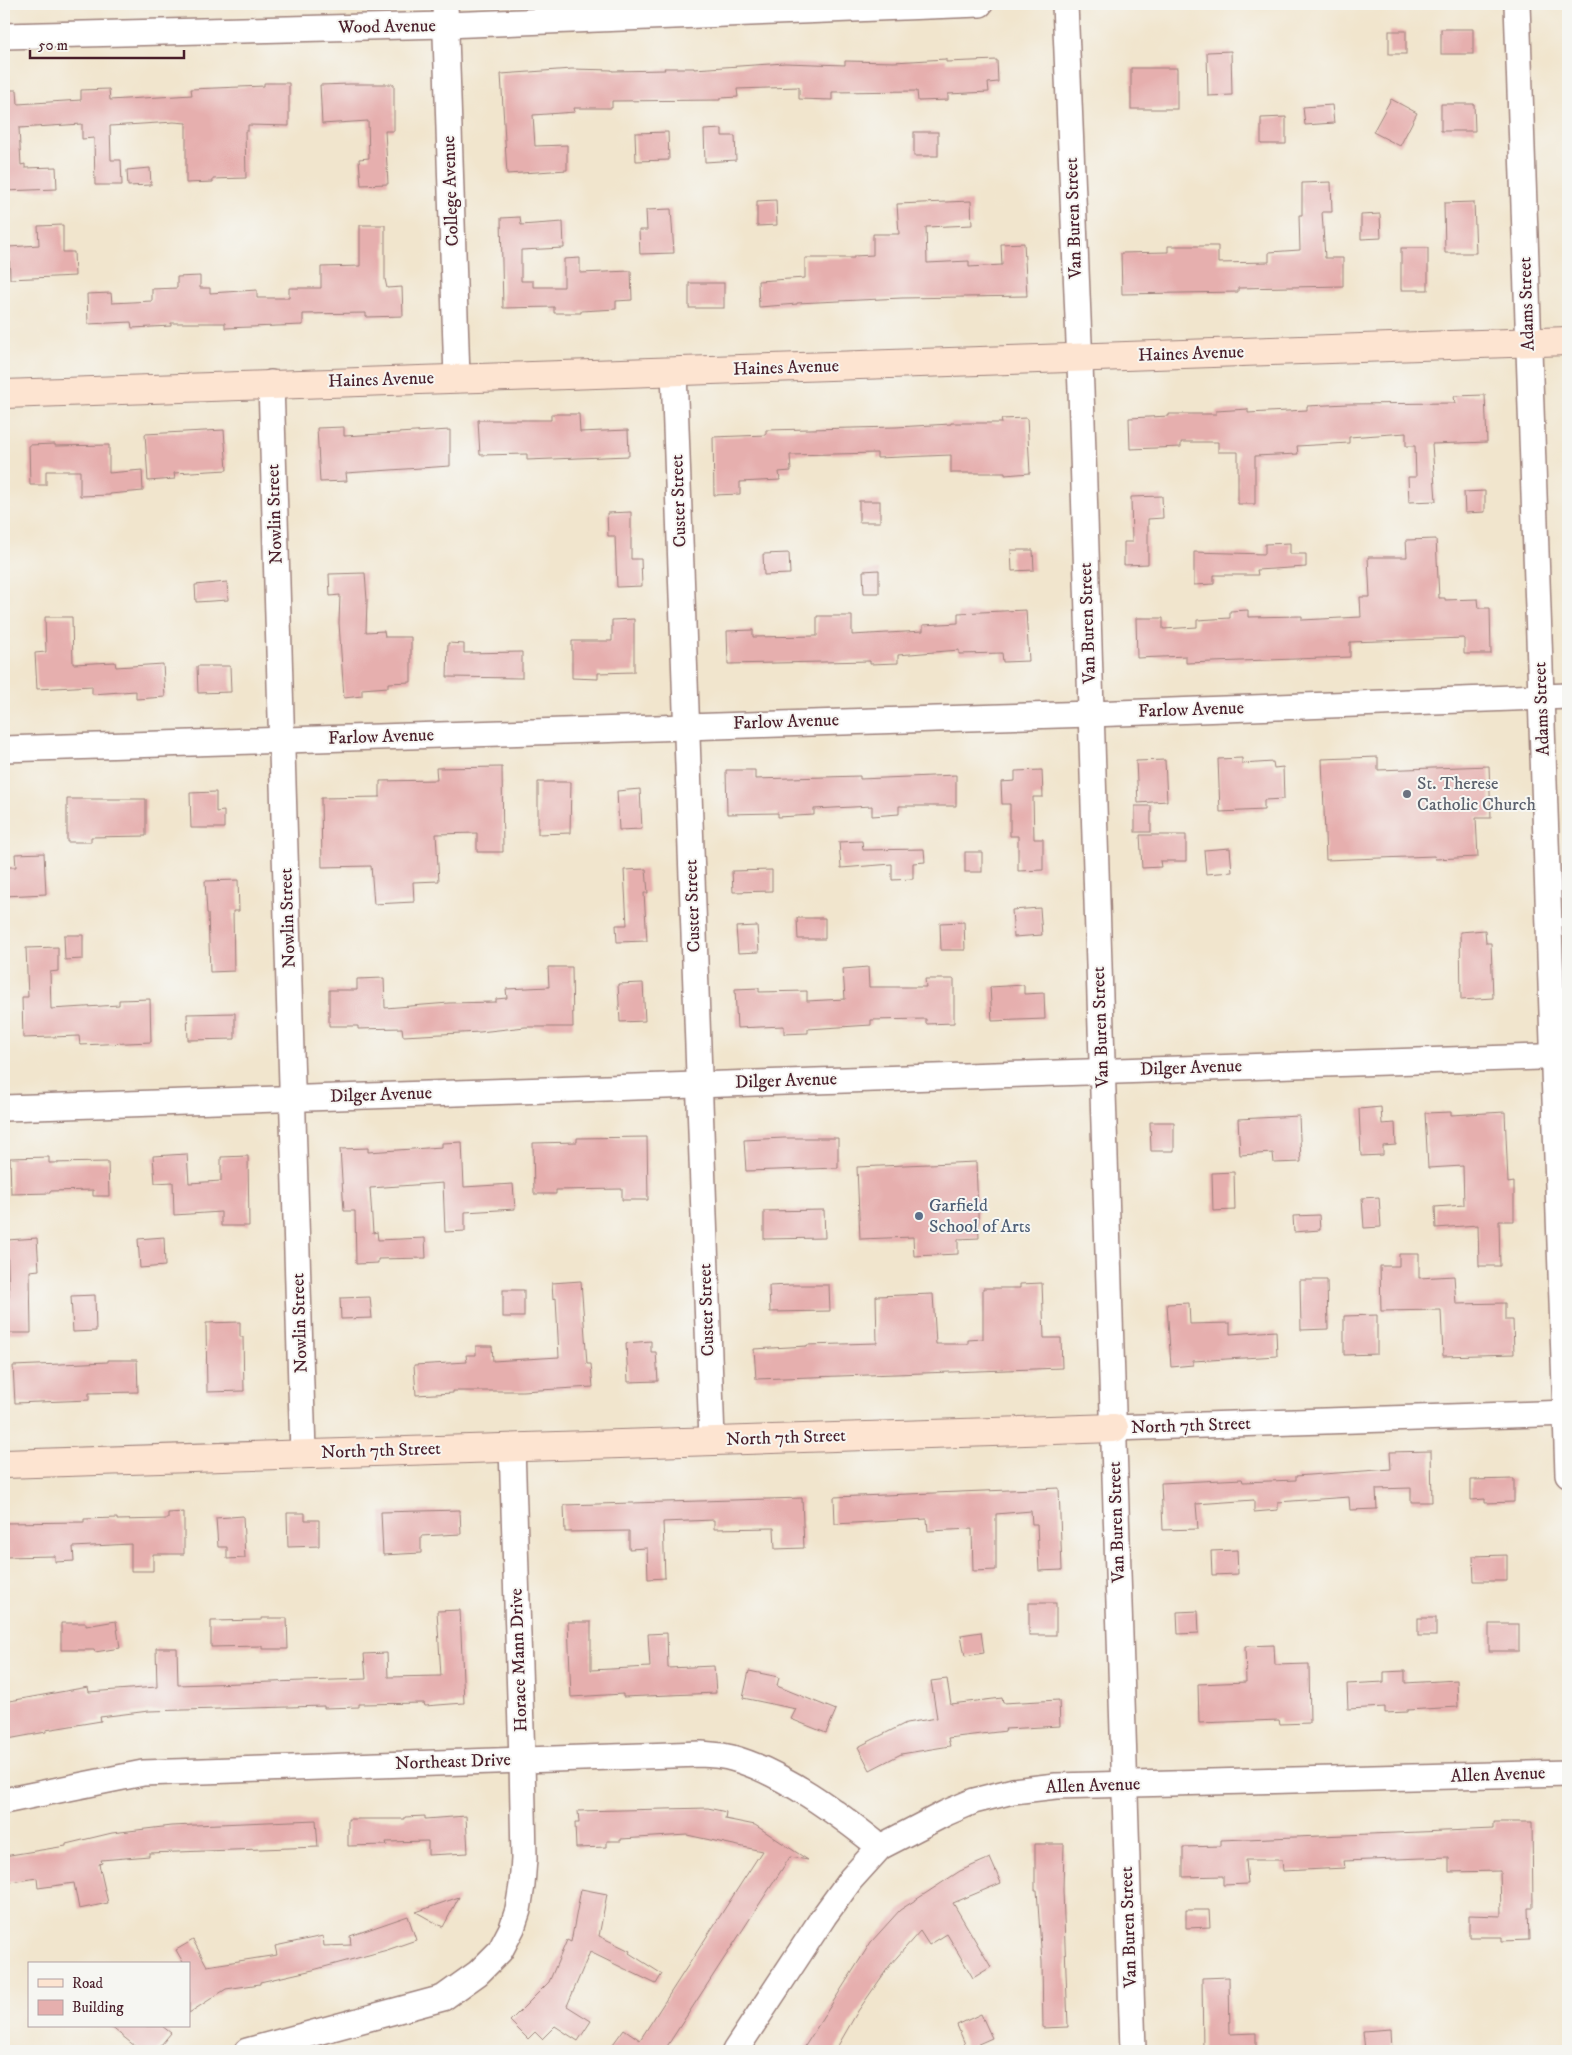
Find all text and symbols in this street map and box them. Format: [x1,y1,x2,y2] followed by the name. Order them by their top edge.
[337,15,436,39] street label: Wood Avenue
[30,28,184,60] scale bar
[38,36,68,55] text: 50 m
[438,135,464,247] street label: College Avenue
[1061,157,1087,280] street label: Van Buren Street
[1514,256,1540,351] street label: Adams Street
[1138,341,1244,367] street label: Haines Avenue
[733,355,839,381] street label: Haines Avenue
[328,367,434,393] street label: Haines Avenue
[666,454,692,548] street label: Custer Street
[262,463,288,564] street label: Nowlin Street
[1075,562,1101,685] street label: Van Buren Street
[1529,661,1555,756] street label: Adams Street
[1138,697,1244,723] street label: Farlow Avenue
[733,709,839,735] street label: Farlow Avenue
[328,724,434,750] street label: Farlow Avenue
[1417,773,1536,816] place label: St. Therese Catholic Church
[1401,788,1413,800] marker: St. Therese Catholic Church
[680,859,706,953] street label: Custer Street
[275,867,301,968] street label: Nowlin Street
[1088,966,1114,1089] street label: Van Buren Street
[1140,1055,1242,1081] street label: Dilger Avenue
[735,1068,837,1094] street label: Dilger Avenue
[330,1082,432,1108] street label: Dilger Avenue
[929,1195,1031,1238] place label: Garfield School of Arts
[913,1210,925,1222] marker: Garfield School of Arts
[694,1263,720,1357] street label: Custer Street
[287,1272,313,1373] street label: Nowlin Street
[1131,1413,1252,1439] street label: North 7th Street
[726,1425,847,1451] street label: North 7th Street
[321,1438,442,1464] street label: North 7th Street
[1104,1461,1130,1584] street label: Van Buren Street
[505,1588,533,1732] street label: Horace Mann Drive
[395,1749,511,1775] street label: Northeast Drive
[1450,1762,1546,1788] street label: Allen Avenue
[1045,1773,1141,1799] street label: Allen Avenue
[1116,1866,1142,1989] street label: Van Buren Street
[28,1962,190,2028] legend
[72,1974,104,1993] text: Road
[72,1998,124,2017] text: Building

